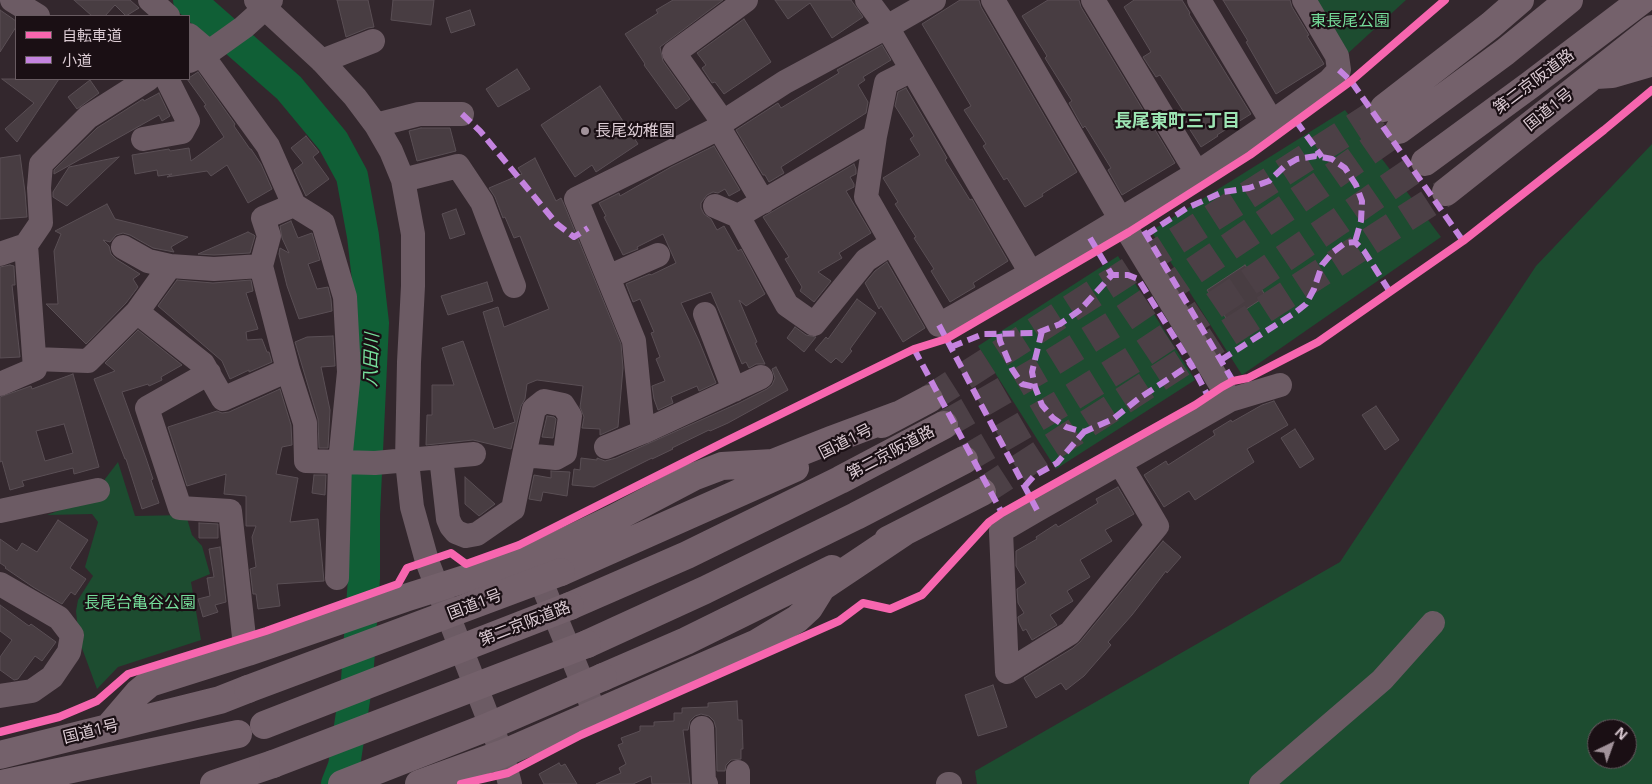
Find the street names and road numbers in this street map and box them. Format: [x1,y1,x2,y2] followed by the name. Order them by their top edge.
[1490,45,1578,119] street label: 第二京阪道路
[1521,85,1577,135] street label: 国道1号
[816,420,876,464] street label: 国道1号
[844,422,938,484] street label: 第二京阪道路
[445,586,505,624] street label: 国道1号
[477,598,573,650] street label: 第二京阪道路
[61,716,121,748] street label: 国道1号

